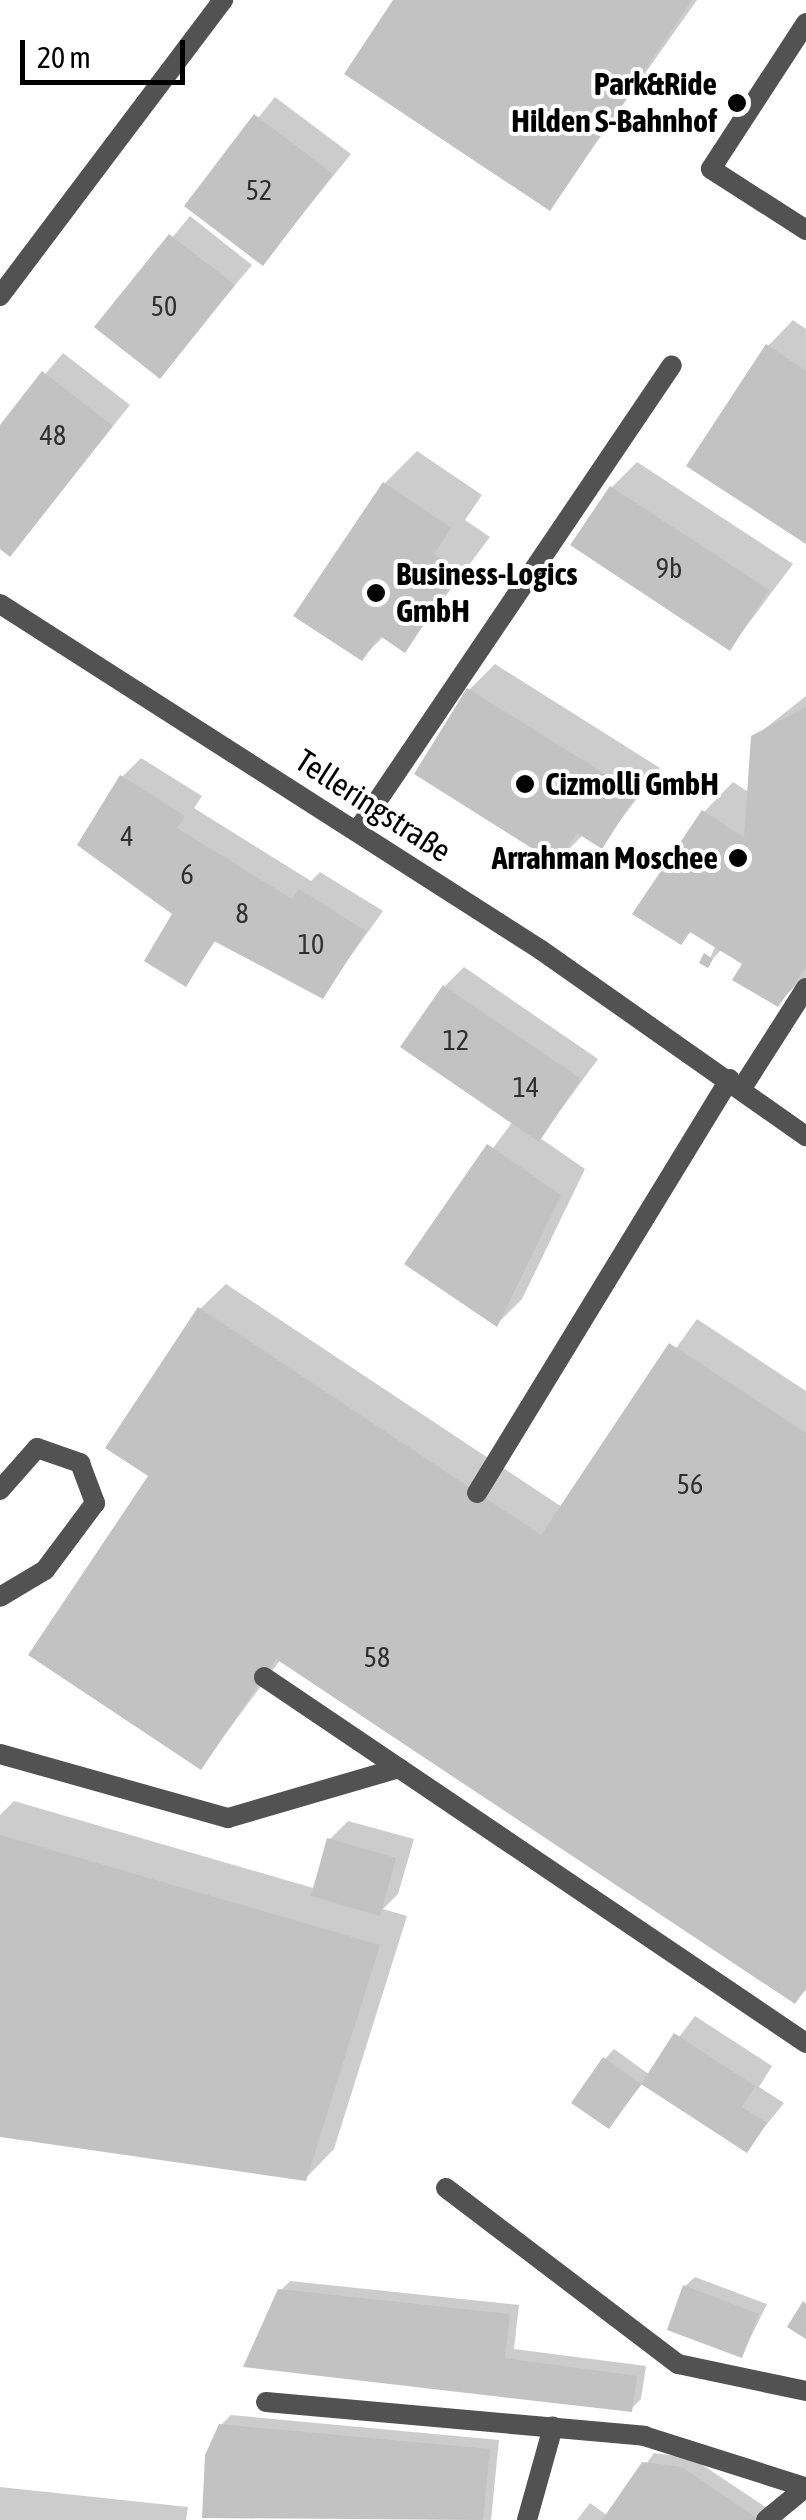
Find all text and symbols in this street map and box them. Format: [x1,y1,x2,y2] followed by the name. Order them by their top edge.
[25,20,190,82] scale bar
[37,40,91,74] text: 20 m
[511,66,717,141] place label: Park&Ride Hilden S-Bahnhof
[726,92,748,114] marker: Park&Ride Hilden S-Bahnhof
[246,173,272,207] house number: 52
[151,289,177,323] house number: 50
[40,418,66,452] house number: 48
[656,551,682,585] house number: 9b
[396,556,578,631] place label: Business-Logics GmbH
[365,582,387,604] marker: Business-Logics GmbH
[288,742,458,870] street label: Telleringstraße
[545,765,719,803] place label: Cizmolli GmbH
[514,773,536,795] marker: Cizmolli GmbH
[120,819,134,853] house number: 4
[492,839,718,877] place label: Arrahman Moschee
[727,847,749,869] marker: Arrahman Moschee
[180,857,194,891] house number: 6
[235,896,249,930] house number: 8
[298,927,324,961] house number: 10
[443,1023,469,1057] house number: 12
[513,1070,539,1104] house number: 14
[677,1467,703,1501] house number: 56
[364,1640,390,1674] house number: 58

